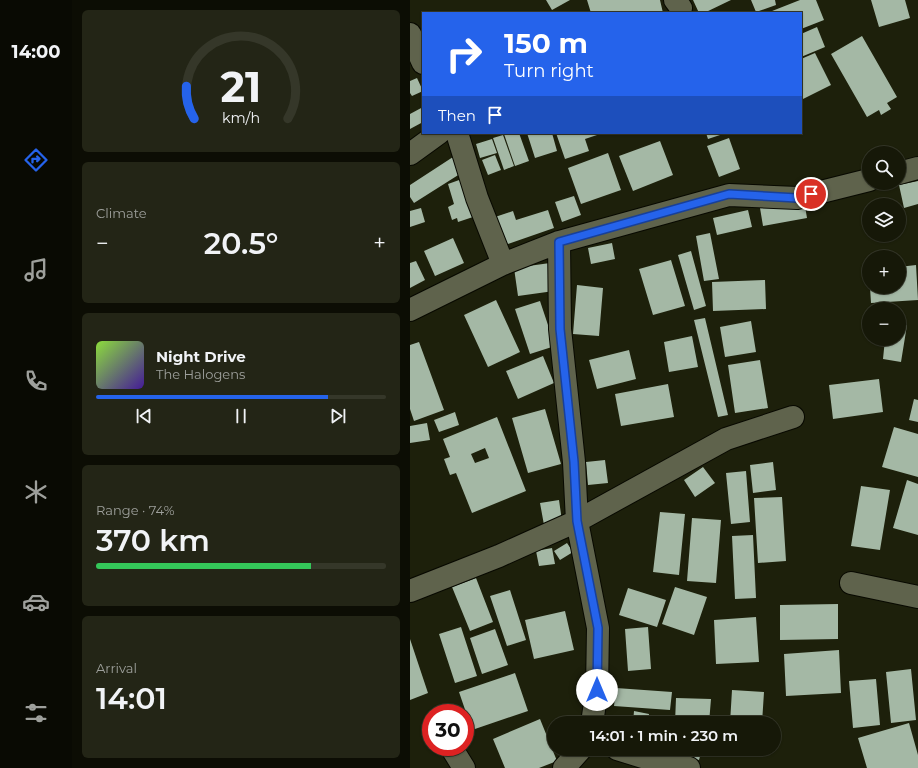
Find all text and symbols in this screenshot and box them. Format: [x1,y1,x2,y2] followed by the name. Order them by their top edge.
[504,26,588,60] text: 150 m
[438,28,490,80] icon: right
[12,41,60,63] text: 14:00
[504,60,594,82] text: Turn right
[221,62,261,112] text: 21
[484,104,506,126] icon: arrive
[438,106,476,125] text: Then
[222,108,260,126] text: km/h
[22,146,50,174] icon: directions
[862,146,906,346] map controls
[862,146,906,190] button: search
[794,177,828,211] pin
[800,183,822,205] icon: arrive
[862,198,906,242] button: layers
[96,205,147,221] text: Climate
[204,225,278,262] text: 20.5°
[96,230,109,257] text: −
[373,230,386,257] text: +
[862,250,906,294] button: +
[22,256,50,284] icon: music
[862,302,906,346] button: −
[156,347,246,366] text: Night Drive
[156,366,245,382] text: The Halogens
[22,367,50,395] icon: phone
[133,405,155,427] icon: previous
[230,405,252,427] icon: pause
[327,405,349,427] icon: next
[22,478,50,506] icon: climate
[96,502,174,518] text: Range · 74%
[96,522,210,559] text: 370 km
[22,588,50,616] icon: car
[96,660,137,676] text: Arrival
[576,669,618,711] position arrow
[96,680,167,717] text: 14:01
[22,699,50,727] icon: filters
[422,704,474,756] speed limit sign: 30
[590,726,738,745] text: 14:01 · 1 min · 230 m

